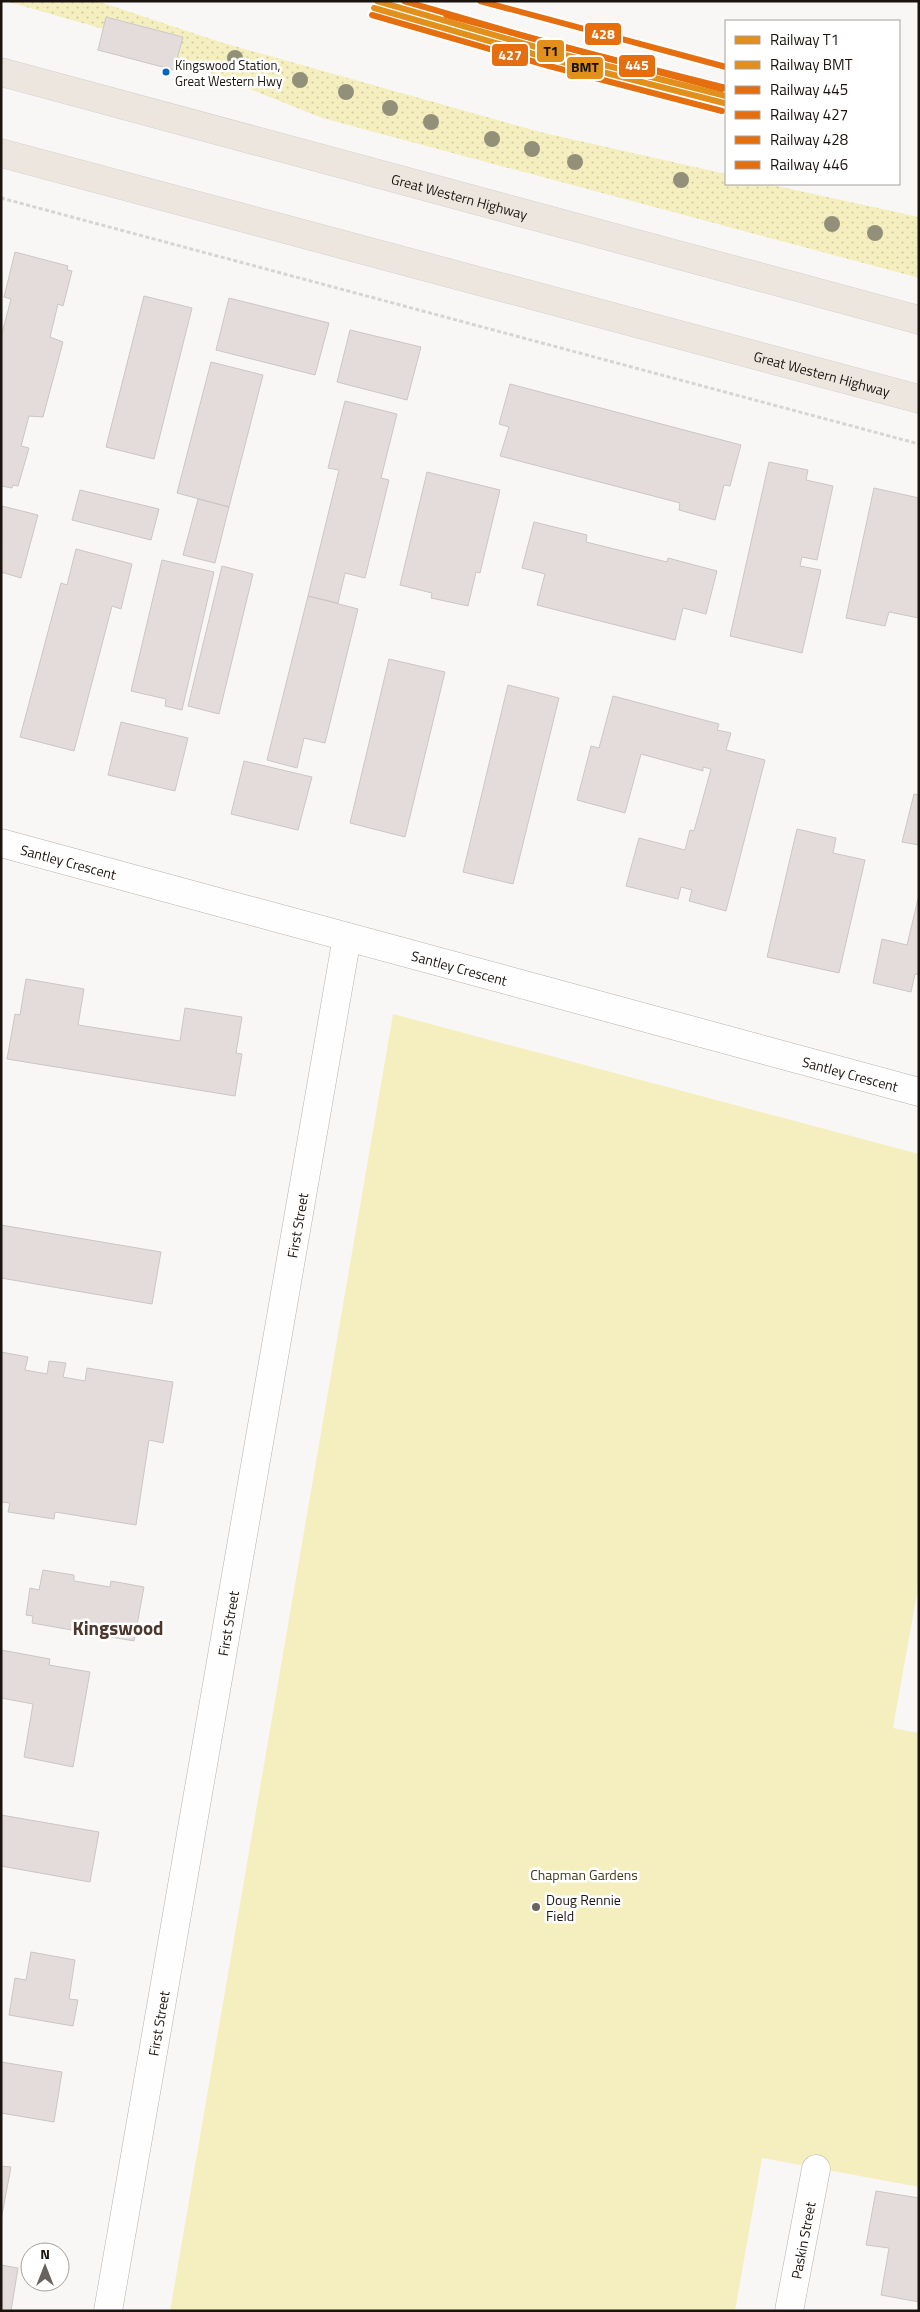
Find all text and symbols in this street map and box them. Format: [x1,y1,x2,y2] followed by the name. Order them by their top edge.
[725,20,900,185] legend
[584,22,622,46] line badge: 428
[591,23,615,44] text: 428
[770,28,839,51] text: Railway T1
[536,39,565,63] line badge: T1
[543,40,559,61] text: T1
[491,43,529,67] line badge: 427
[498,44,522,65] text: 427
[770,53,853,76] text: Railway BMT
[618,54,656,78] line badge: 445
[625,54,649,75] text: 445
[175,55,282,91] place label: Kingswood Station, Great Western Hwy
[566,56,604,80] line badge: BMT
[571,56,600,77] text: BMT
[161,67,171,77] marker: Kingswood Station, Great Western Hwy
[770,78,848,101] text: Railway 445
[770,103,848,126] text: Railway 427
[770,128,848,151] text: Railway 428
[770,153,848,176] text: Railway 446
[389,167,530,224] street label: Great Western Highway
[752,345,893,401] street label: Great Western Highway
[18,838,119,884] street label: Santley Crescent
[409,944,510,990] street label: Santley Crescent
[800,1050,901,1096] street label: Santley Crescent
[281,1191,313,1260] street label: First Street
[212,1589,244,1658] street label: First Street
[72,1613,164,1642] district label: Kingswood
[530,1864,638,1885] park label: Chapman Gardens
[546,1889,621,1926] place label: Doug Rennie Field
[530,1901,542,1913] marker: Doug Rennie Field
[142,1989,174,2058] street label: First Street
[785,2200,820,2281] street label: Paskin Street
[20,2242,70,2292] north arrow
[40,2243,50,2264] text: N

